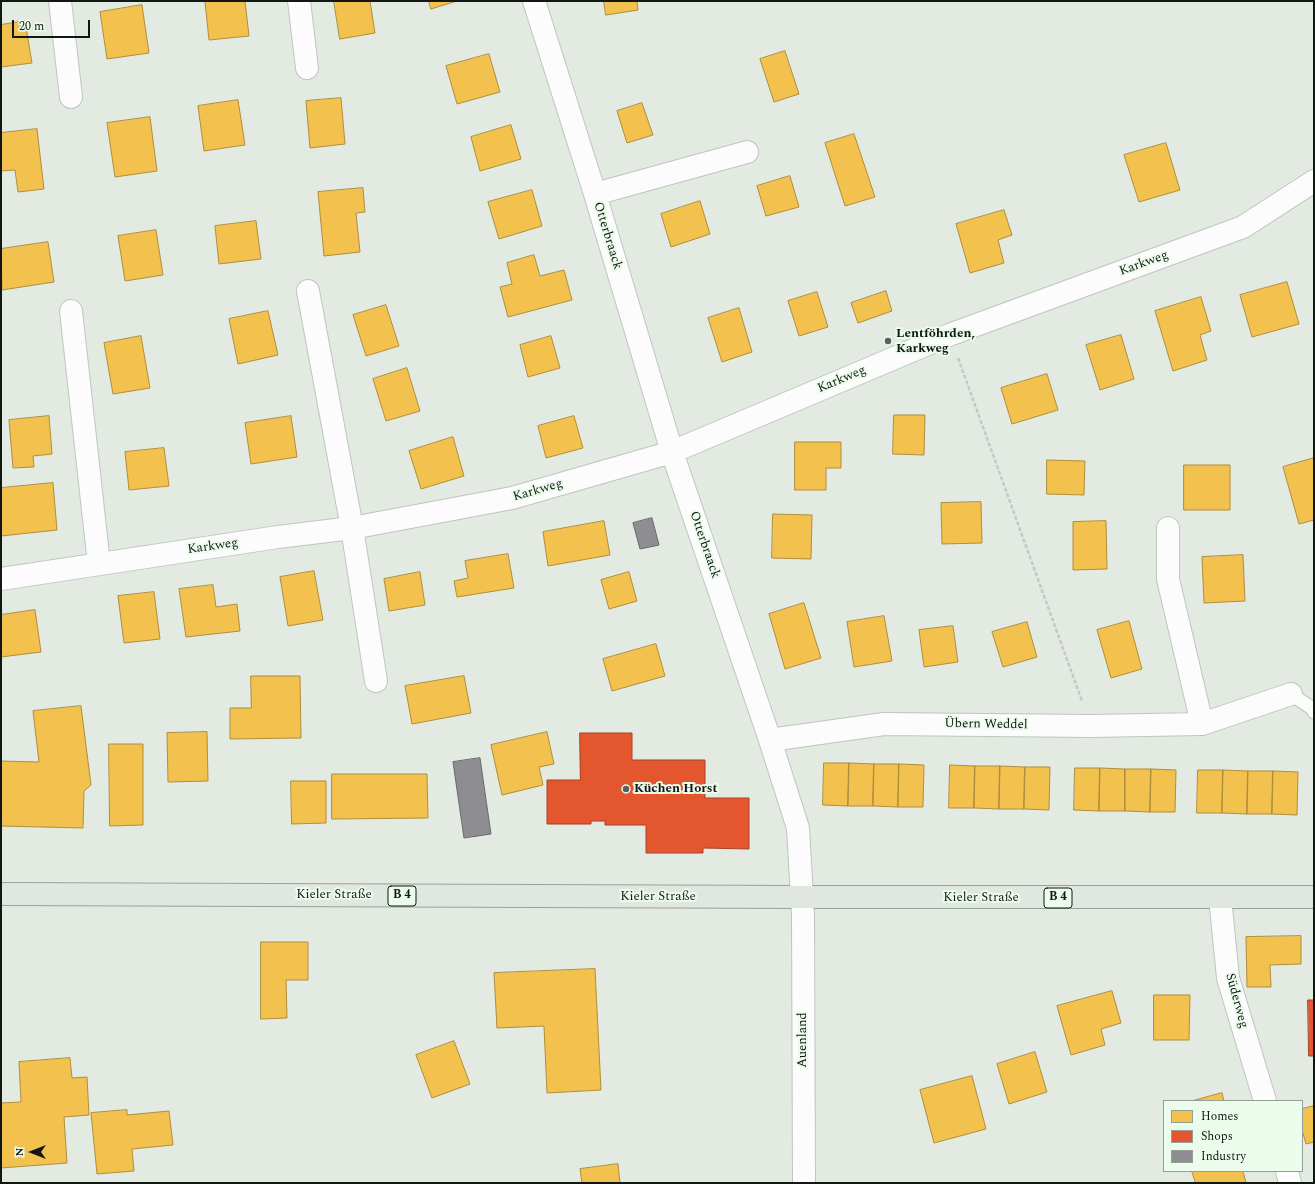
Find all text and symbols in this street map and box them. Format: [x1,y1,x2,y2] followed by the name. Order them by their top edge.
[14,12,92,38] scale bar
[19,17,44,36] text: 20 m
[589,200,625,272] street label: Otterbraack
[1117,248,1171,280] street label: Karkweg
[896,326,975,357] place label: Lentföhrden, Karkweg
[883,336,893,346] marker: Lentföhrden, Karkweg
[815,363,869,397] street label: Karkweg
[511,476,565,506] street label: Karkweg
[685,509,723,581] street label: Otterbraack
[187,536,239,558] street label: Karkweg
[944,716,1028,734] street label: Übern Weddel
[634,781,717,797] place label: Küchen Horst
[621,784,631,794] marker: Küchen Horst
[388,886,416,906] road number: B 4
[296,887,372,903] street label: Kieler Straße
[1044,888,1072,908] road number: B 4
[620,889,696,905] street label: Kieler Straße
[943,890,1019,906] street label: Kieler Straße
[1221,972,1251,1030] street label: Süderweg
[795,1012,811,1068] street label: Auenland
[1163,1100,1303,1172] legend
[1201,1107,1239,1126] text: Homes
[1201,1127,1233,1146] text: Shops
[12,1132,52,1172] north arrow
[1201,1147,1246,1166] text: Industry
[11,1148,28,1157] text: N

